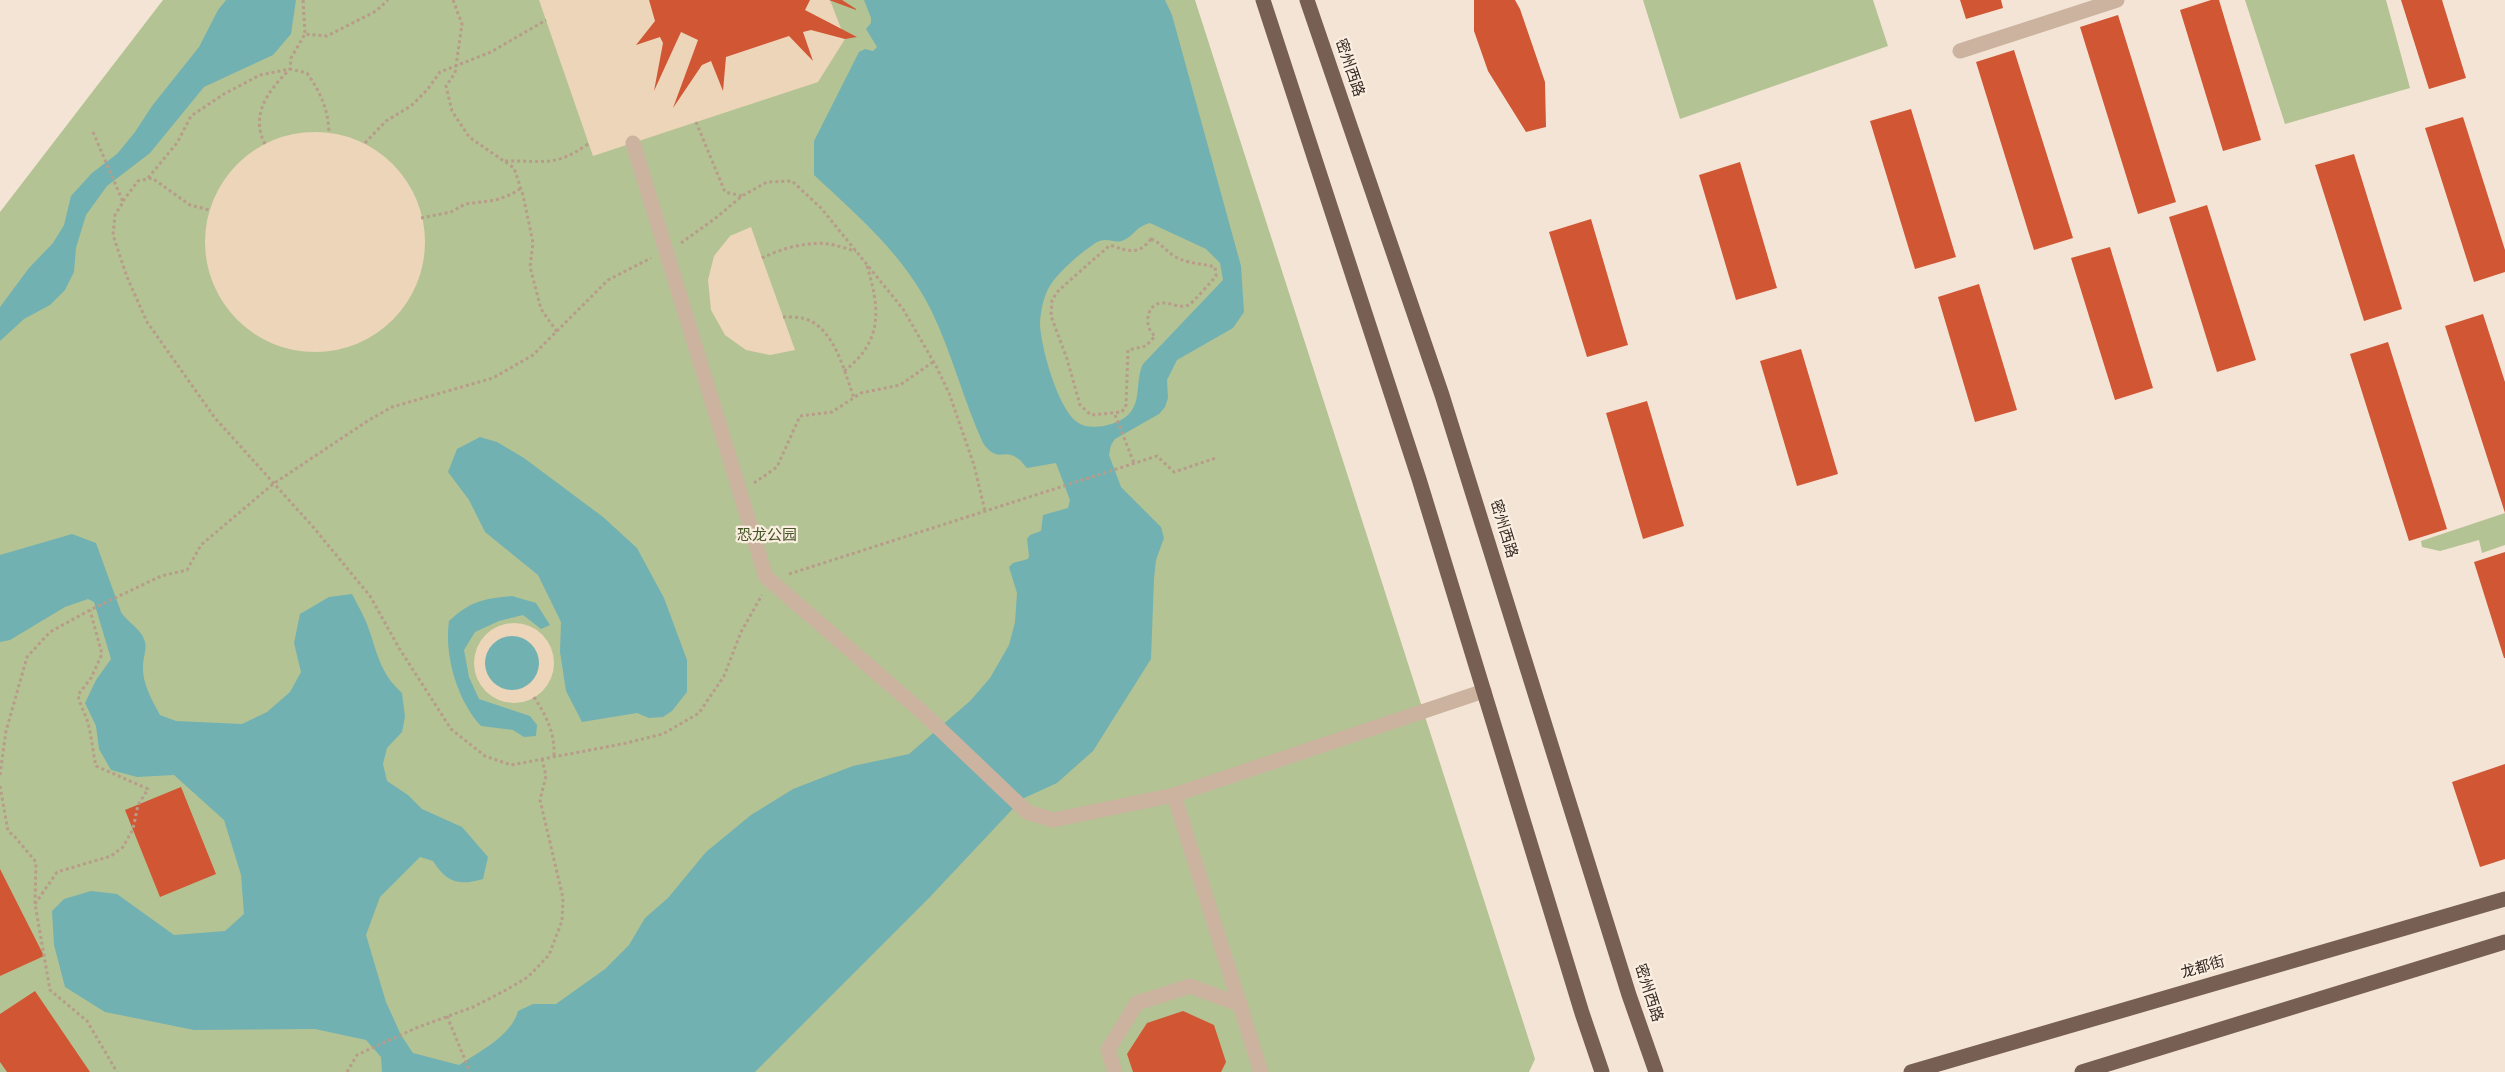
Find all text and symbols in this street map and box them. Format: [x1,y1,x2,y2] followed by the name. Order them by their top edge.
[1331,37,1367,99] street label: 密州西路
[1486,498,1520,560] street label: 密州西路
[737,527,797,545] park label: 恐龙公园
[2179,953,2227,983] street label: 龙都街
[1630,962,1666,1024] street label: 密州西路

